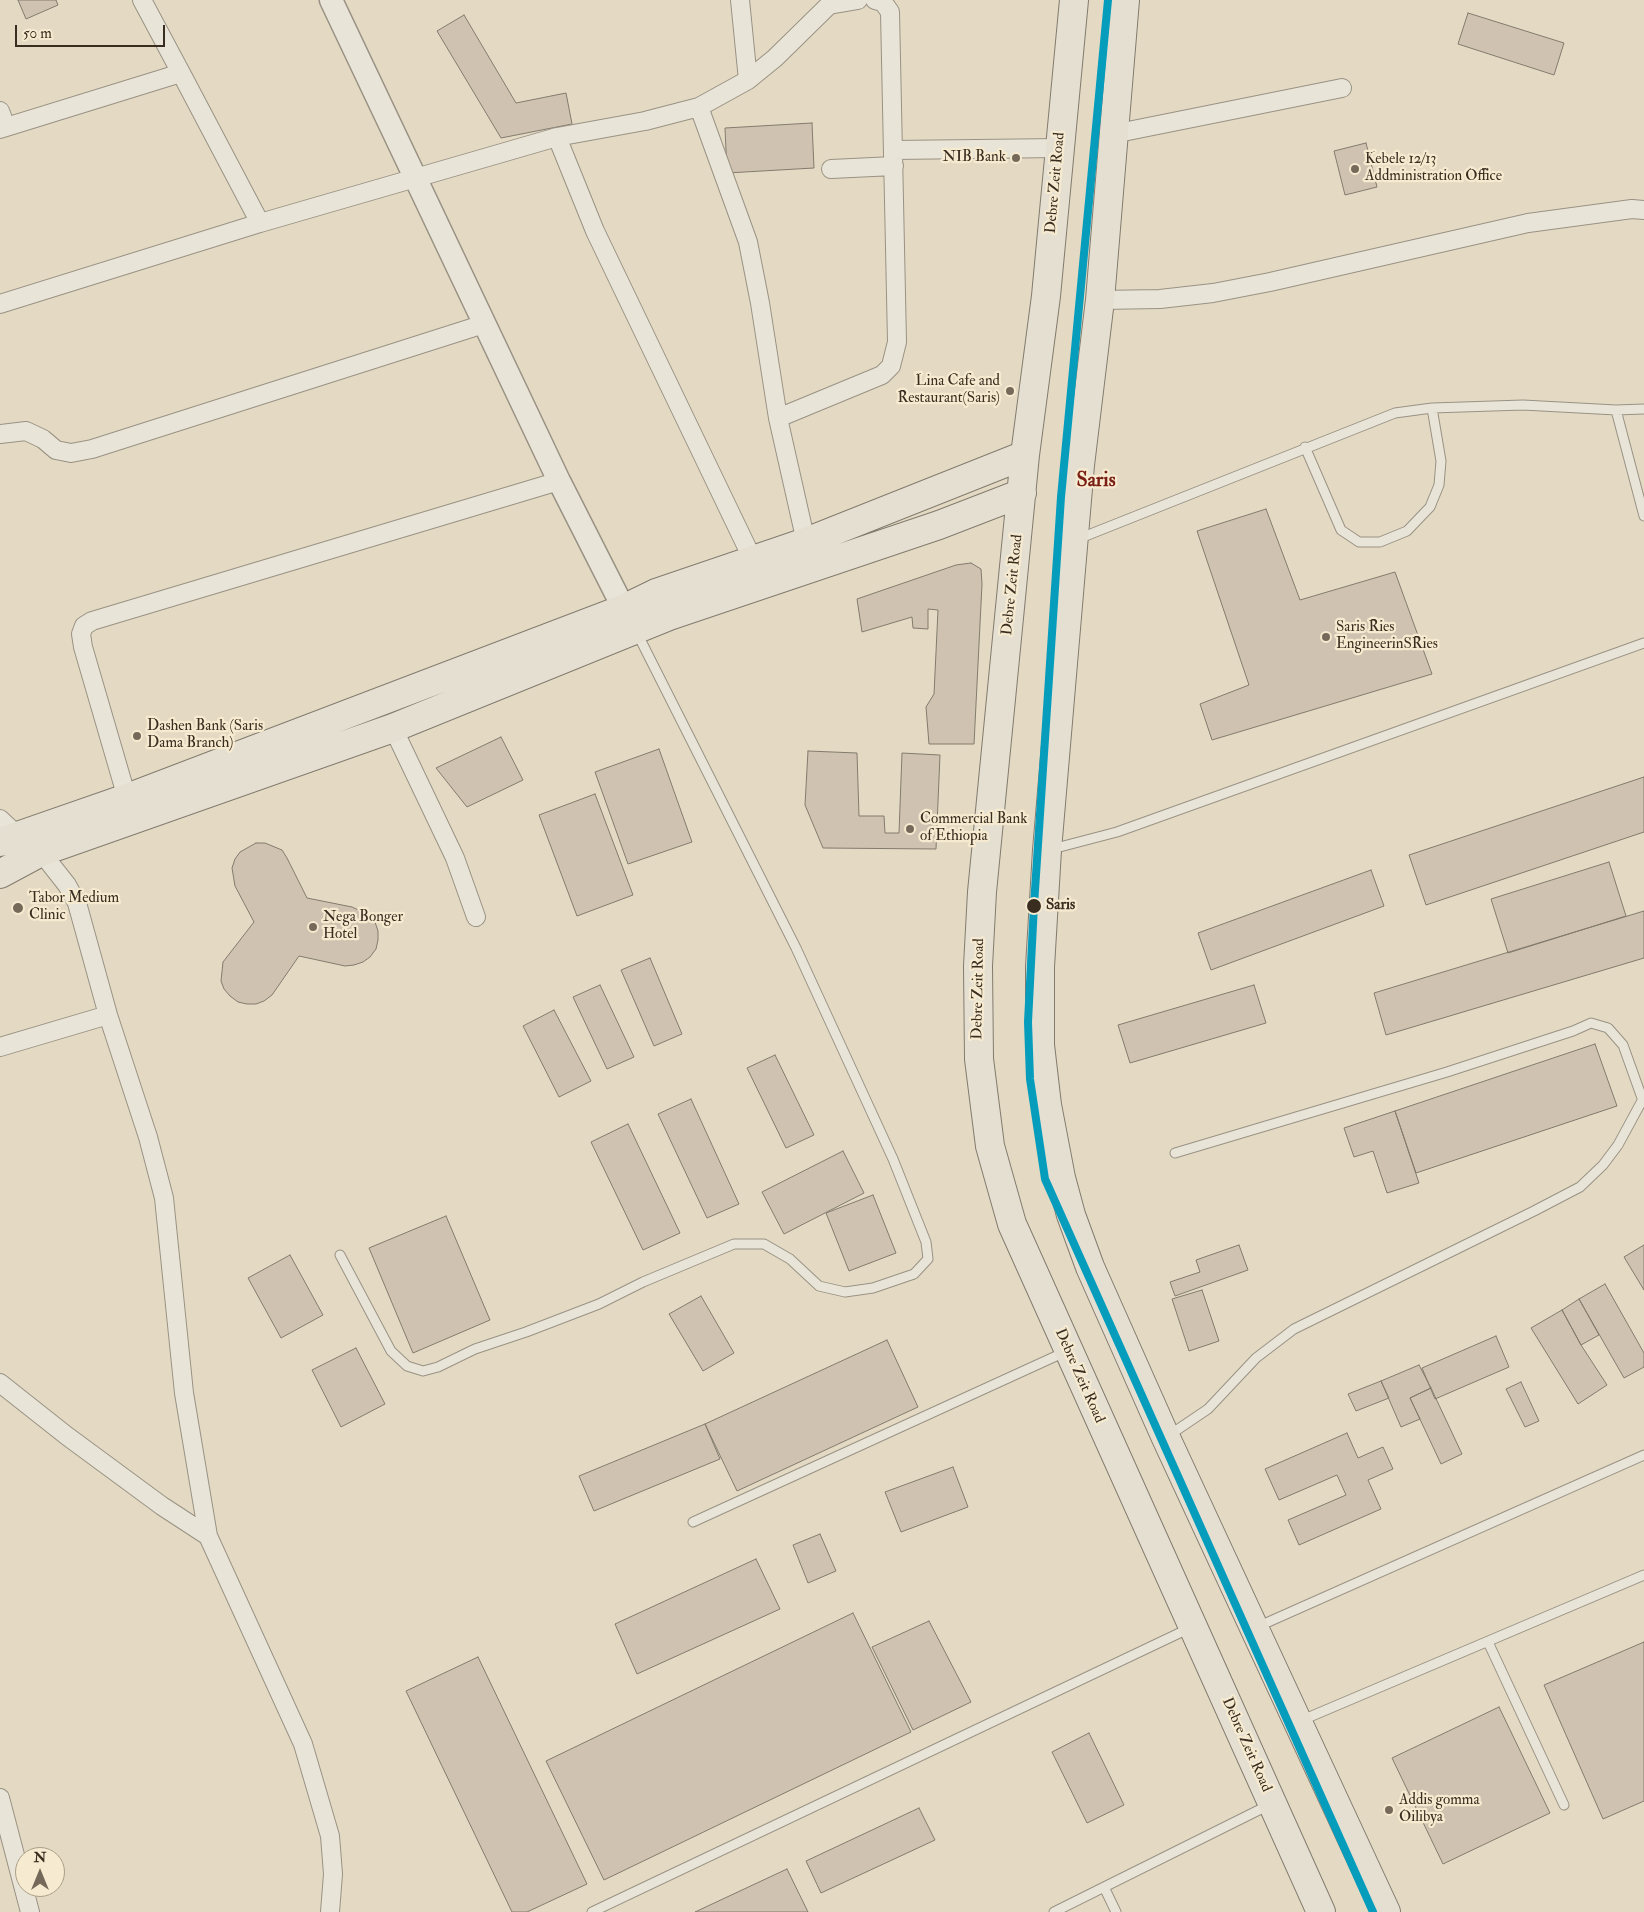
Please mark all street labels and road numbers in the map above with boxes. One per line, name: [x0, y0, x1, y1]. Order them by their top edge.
street label: Debre Zeit Road: [1043, 132, 1069, 234]
street label: Debre Zeit Road: [999, 534, 1027, 636]
street label: Debre Zeit Road: [969, 938, 989, 1040]
street label: Debre Zeit Road: [1050, 1326, 1108, 1426]
street label: Debre Zeit Road: [1217, 1695, 1275, 1795]

